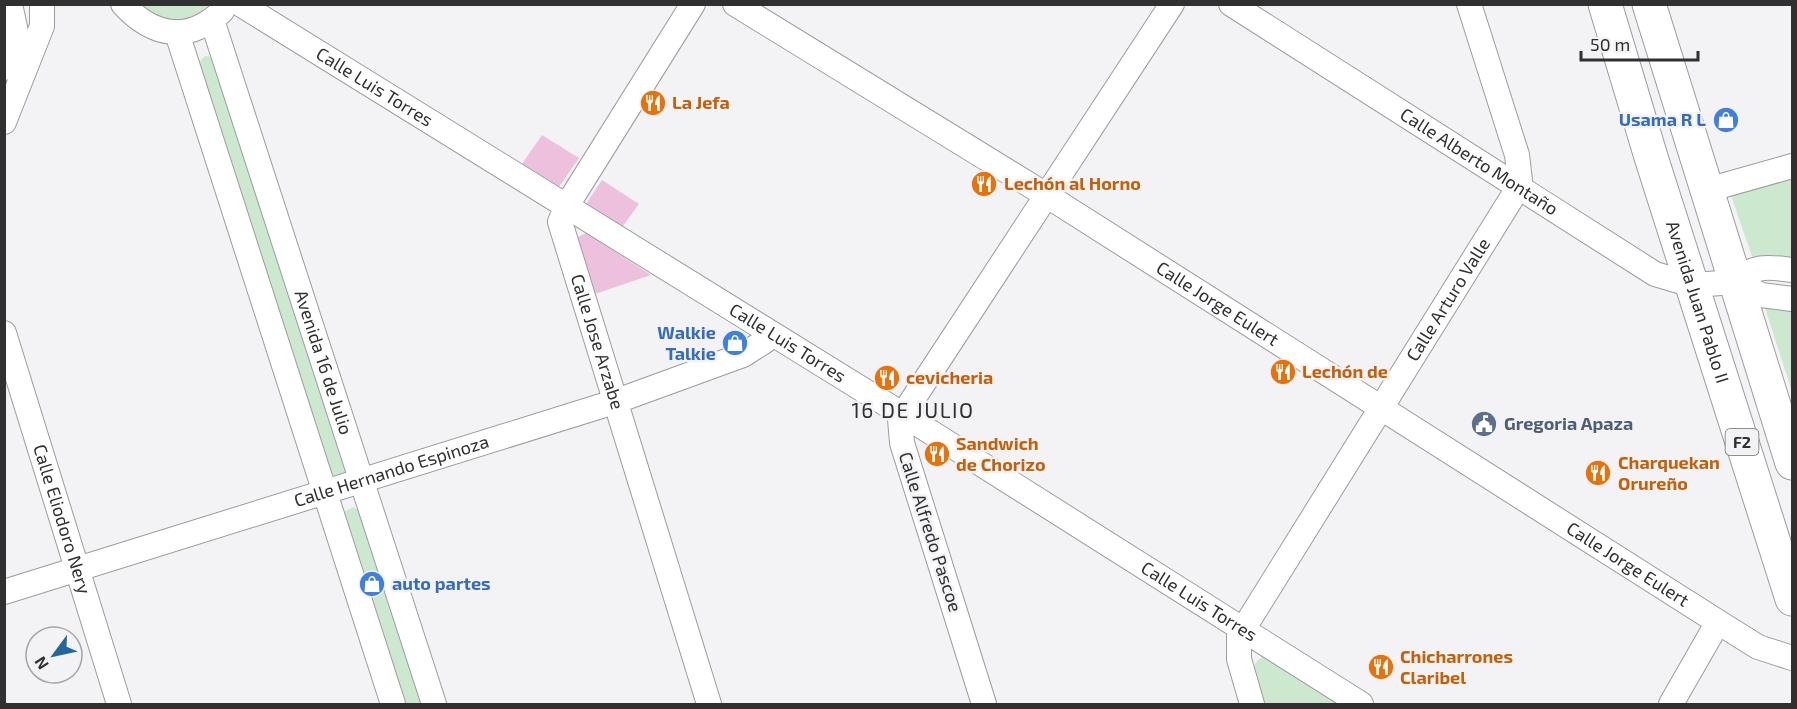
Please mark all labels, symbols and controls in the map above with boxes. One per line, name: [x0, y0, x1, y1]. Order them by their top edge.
scale bar: [1581, 24, 1698, 62]
text: 50 m: [1590, 33, 1630, 55]
street label: Calle Luis Torres: [313, 42, 437, 131]
restaurant icon: La Jefa: [638, 88, 668, 118]
place label: La Jefa: [672, 91, 730, 113]
street label: Calle Alberto Montaño: [1396, 103, 1563, 219]
shop icon: Usama R L: [1711, 105, 1741, 135]
place label: Usama R L: [1619, 108, 1706, 130]
restaurant icon: Lechón al Horno: [969, 169, 999, 199]
place label: Lechón al Horno: [1004, 172, 1141, 194]
street label: Avenida Juan Pablo II: [1662, 218, 1734, 386]
street label: Calle Arturo Valle: [1401, 233, 1494, 365]
street label: Calle Jorge Eulert: [1153, 256, 1283, 350]
street label: Calle Jose Arzabe: [567, 271, 629, 412]
street label: Avenida 16 de Julio: [290, 287, 358, 437]
street label: Calle Luis Torres: [726, 298, 850, 387]
place label: Walkie Talkie: [657, 321, 716, 364]
shop icon: Walkie Talkie: [720, 328, 750, 358]
restaurant icon: Lechón de: [1268, 357, 1298, 387]
place label: Lechón de: [1302, 360, 1388, 382]
restaurant icon: cevicheria: [872, 363, 902, 393]
place label: cevicheria: [906, 366, 993, 388]
district label: 16 DE JULIO: [852, 397, 974, 422]
public building icon: Gregoria Apaza: [1469, 409, 1499, 439]
place label: Gregoria Apaza: [1504, 412, 1633, 434]
road number: F2: [1726, 429, 1758, 455]
street label: Calle Hernando Espinoza: [291, 430, 491, 511]
place label: Sandwich de Chorizo: [956, 432, 1046, 475]
restaurant icon: Sandwich de Chorizo: [922, 439, 952, 469]
street label: Calle Eliodoro Nery: [29, 441, 96, 597]
street label: Calle Alfredo Pascoe: [895, 449, 967, 614]
place label: Charquekan Orureño: [1618, 451, 1720, 494]
restaurant icon: Charquekan Orureño: [1583, 458, 1613, 488]
street label: Calle Jorge Eulert: [1563, 517, 1694, 611]
street label: Calle Luis Torres: [1137, 556, 1262, 646]
shop icon: auto partes: [357, 569, 387, 599]
place label: auto partes: [392, 572, 491, 594]
north arrow: [24, 625, 84, 685]
place label: Chicharrones Claribel: [1400, 645, 1513, 688]
restaurant icon: Chicharrones Claribel: [1366, 652, 1396, 682]
text: N: [30, 653, 52, 673]

